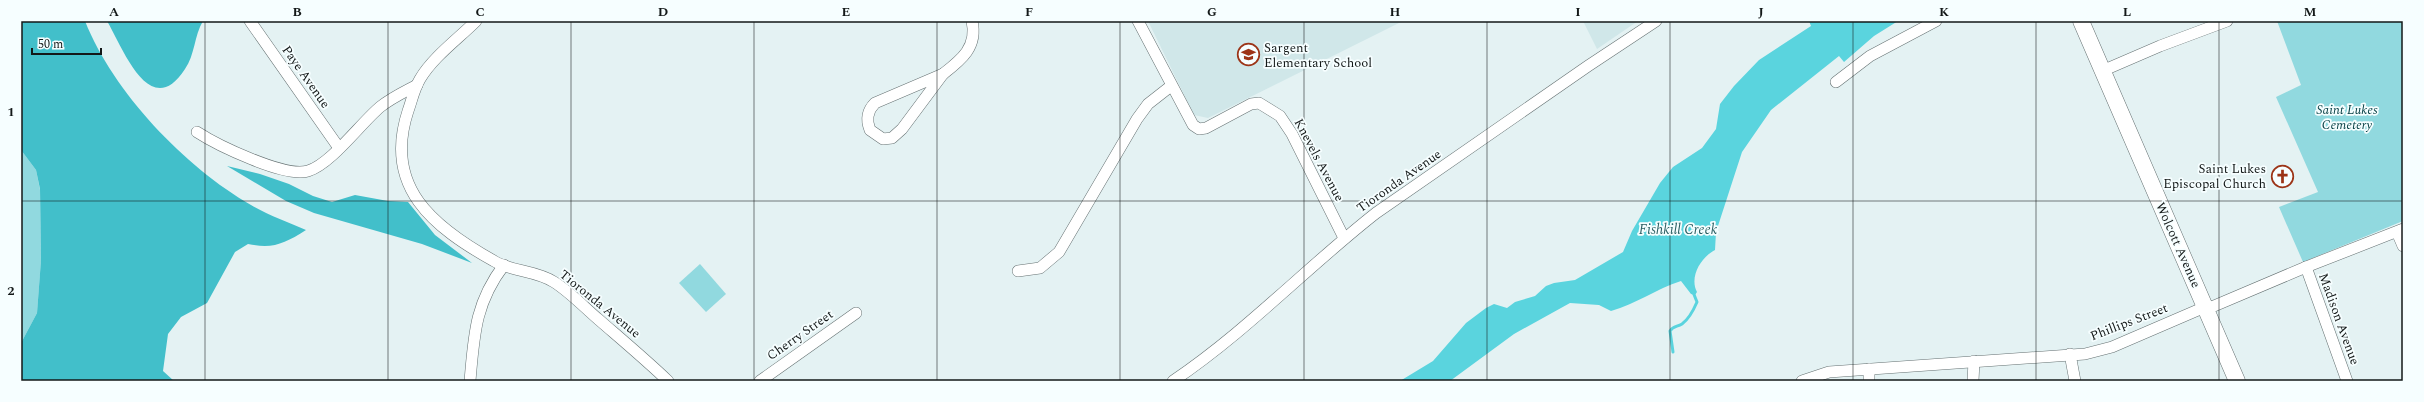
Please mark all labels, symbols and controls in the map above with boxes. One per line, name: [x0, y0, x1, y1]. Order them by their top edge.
text: A: [109, 2, 119, 22]
text: B: [292, 2, 302, 22]
text: C: [475, 2, 485, 22]
text: D: [658, 2, 668, 22]
text: E: [842, 2, 851, 22]
text: F: [1025, 2, 1033, 22]
text: G: [1207, 2, 1217, 22]
text: H: [1390, 2, 1401, 22]
text: I: [1575, 2, 1581, 22]
text: J: [1758, 2, 1764, 22]
text: K: [1939, 2, 1949, 22]
text: L: [2123, 2, 2131, 22]
text: M: [2304, 2, 2317, 22]
scale bar: [32, 30, 101, 56]
text: 50 m: [38, 35, 63, 54]
place label: Sargent Elementary School: [1264, 38, 1372, 73]
street label: Paye Avenue: [277, 41, 335, 113]
school or university icon: Sargent Elementary School: [1236, 42, 1262, 68]
park label: Saint Lukes Cemetery: [2316, 100, 2378, 135]
text: 1: [7, 102, 15, 122]
street label: Knevels Avenue: [1289, 115, 1349, 205]
street label: Tioronda Avenue: [1353, 144, 1445, 218]
place label: Saint Lukes Episcopal Church: [2163, 159, 2266, 194]
church icon: Saint Lukes Episcopal Church: [2269, 163, 2295, 189]
street label: Wolcott Avenue: [2150, 199, 2206, 291]
water label: Fishkill Creek: [1639, 219, 1718, 240]
street label: Tioronda Avenue: [555, 265, 645, 343]
street label: Madison Avenue: [2313, 270, 2365, 368]
text: 2: [7, 281, 15, 301]
street label: Phillips Street: [2087, 298, 2171, 346]
street label: Cherry Street: [763, 304, 838, 365]

